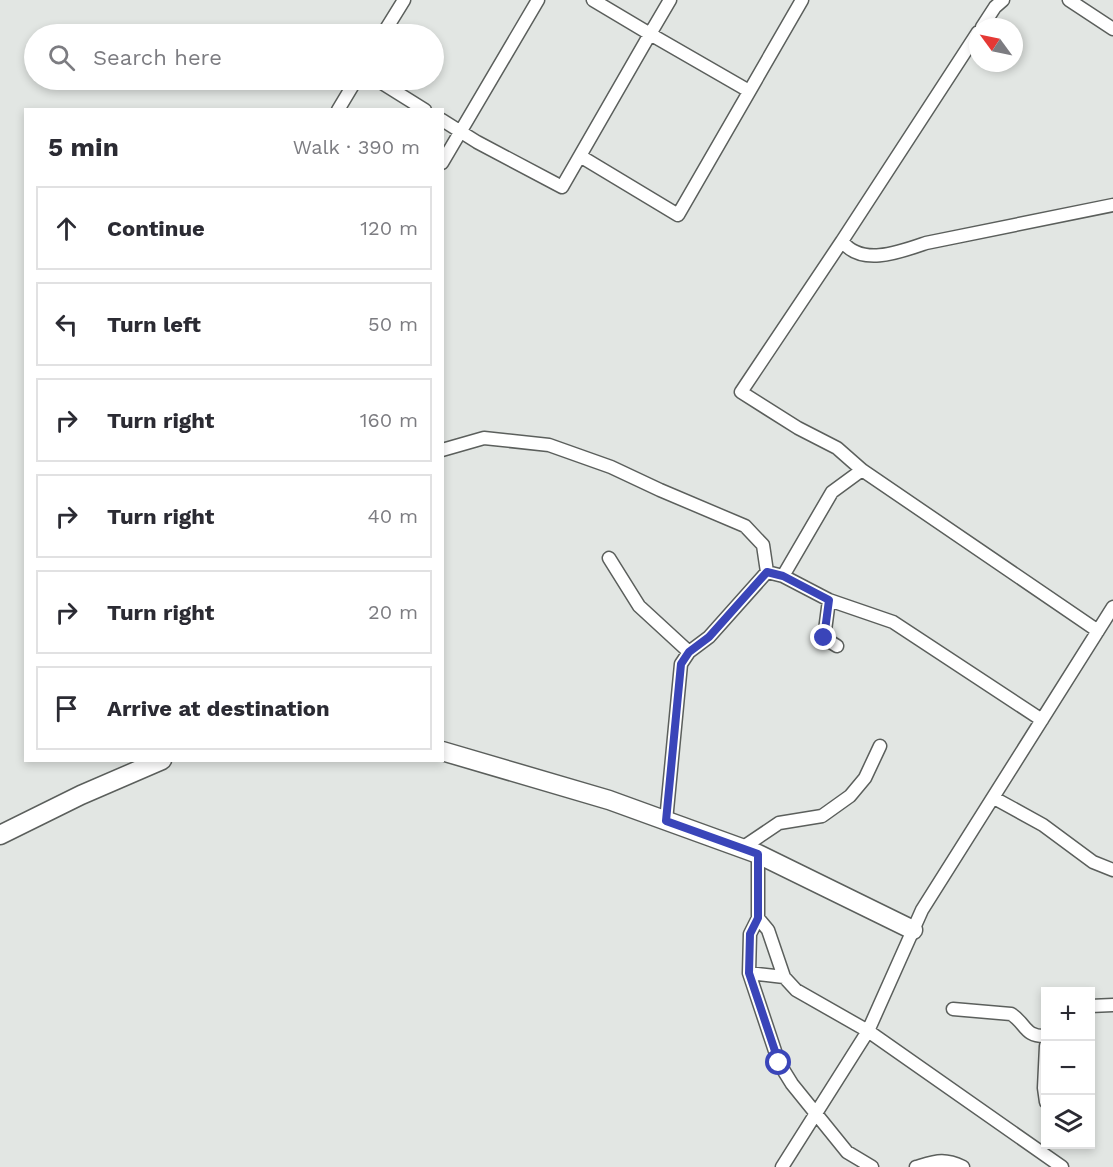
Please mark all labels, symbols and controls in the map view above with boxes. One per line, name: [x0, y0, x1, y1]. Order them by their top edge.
north arrow: [969, 18, 1023, 72]
search box: [24, 24, 444, 90]
icon: search: [45, 41, 78, 74]
text: Search here: [93, 45, 222, 70]
text: 5 min: [48, 132, 119, 162]
text: Walk · 390 m: [293, 135, 420, 159]
icon: ahead: [50, 212, 83, 245]
text: Continue: [107, 216, 205, 241]
text: 120 m: [360, 216, 418, 240]
icon: left: [50, 308, 83, 341]
text: Turn left: [107, 312, 201, 337]
text: 50 m: [368, 312, 418, 336]
icon: right: [50, 404, 83, 437]
text: Turn right: [107, 408, 214, 433]
text: 160 m: [360, 408, 418, 432]
icon: right: [50, 500, 83, 533]
text: Turn right: [107, 504, 214, 529]
text: 40 m: [367, 504, 418, 528]
icon: right: [50, 596, 83, 629]
text: Turn right: [107, 600, 214, 625]
text: 20 m: [368, 600, 418, 624]
route end: [810, 624, 836, 650]
icon: arrive: [50, 692, 83, 725]
text: Arrive at destination: [107, 696, 330, 721]
map controls: [1041, 987, 1095, 1149]
button: +: [1041, 987, 1095, 1041]
button: −: [1041, 1041, 1095, 1095]
route start: [765, 1049, 791, 1075]
button: layers: [1041, 1095, 1095, 1149]

